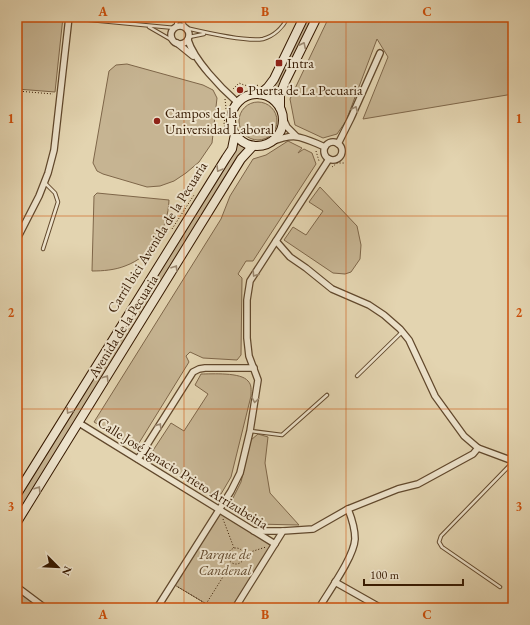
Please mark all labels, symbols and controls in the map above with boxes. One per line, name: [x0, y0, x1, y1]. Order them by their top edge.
text: A: [97, 3, 108, 20]
text: B: [261, 3, 269, 20]
text: C: [422, 3, 432, 20]
one-way arrow: [298, 42, 306, 49]
place label: Intra: [287, 54, 314, 72]
marker: Intra: [274, 58, 284, 68]
place label: Puerta de La Pecuaria: [248, 81, 363, 99]
marker: Puerta de La Pecuaria: [235, 85, 245, 95]
place label: Campos de la Universidad Laboral: [165, 104, 275, 138]
one-way arrow: [350, 105, 358, 113]
text: 1: [8, 110, 15, 127]
text: 1: [516, 110, 523, 127]
marker: Campos de la Universidad Laboral: [152, 116, 162, 126]
street label: Carril bici Avenida de la Pecuaria: [103, 158, 211, 316]
one-way arrow: [217, 165, 224, 172]
one-way arrow: [170, 265, 177, 272]
one-way arrow: [252, 270, 260, 277]
street label: Avenida de la Pecuaria: [84, 271, 162, 382]
text: 2: [8, 304, 15, 321]
text: 2: [516, 304, 523, 321]
one-way arrow: [101, 375, 109, 382]
one-way arrow: [251, 397, 260, 403]
one-way arrow: [66, 407, 74, 414]
street label: Calle José Ignacio Prieto Arrizubeitia: [94, 413, 272, 533]
one-way arrow: [154, 423, 162, 430]
one-way arrow: [33, 486, 40, 493]
text: 3: [8, 498, 15, 515]
text: 3: [516, 498, 523, 515]
park label: Parque de Candenal: [199, 545, 252, 579]
north arrow: [38, 547, 78, 587]
scale bar: [364, 561, 463, 587]
text: N: [59, 564, 75, 578]
text: 100 m: [370, 567, 400, 583]
text: A: [97, 606, 108, 623]
text: B: [261, 606, 269, 623]
text: C: [422, 606, 432, 623]

